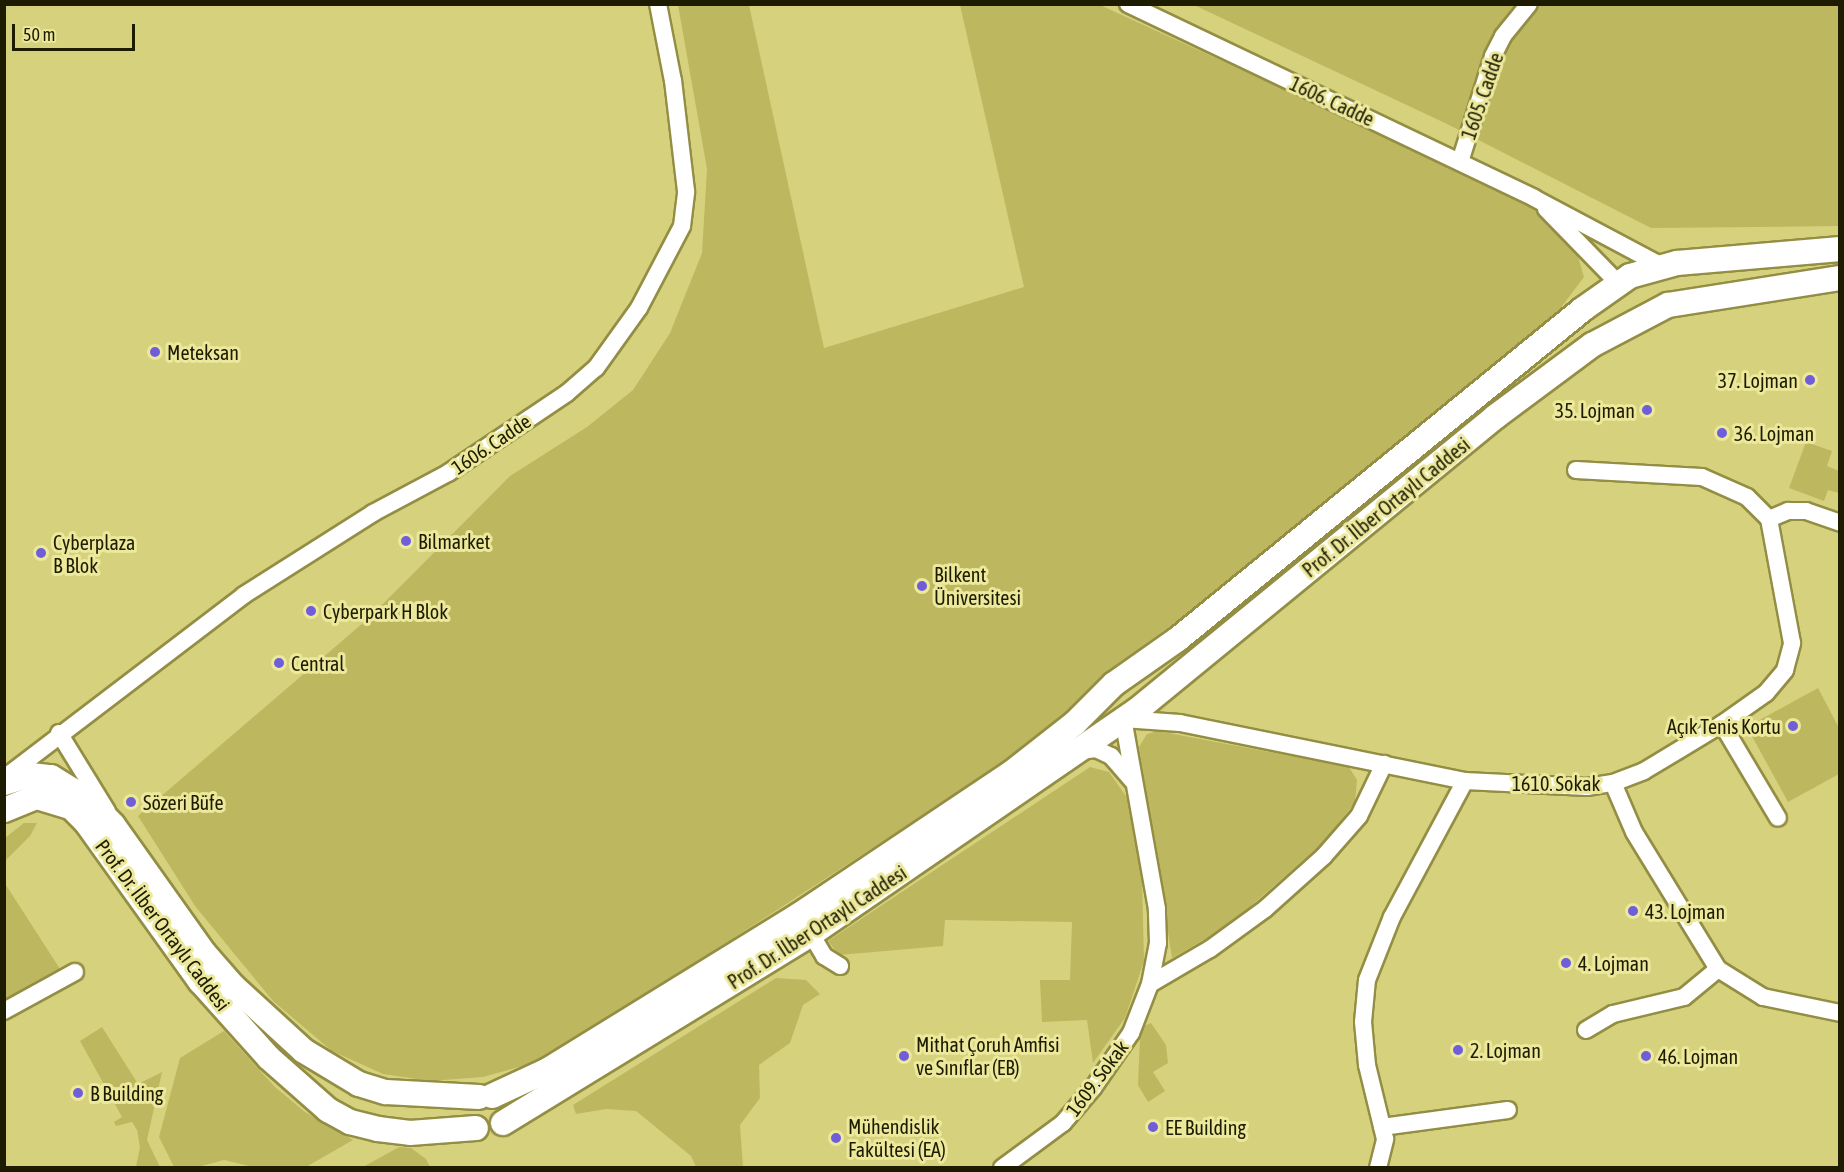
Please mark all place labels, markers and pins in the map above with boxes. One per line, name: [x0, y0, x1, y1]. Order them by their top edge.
place label: Meteksan: [167, 340, 239, 364]
marker: Meteksan: [148, 345, 162, 359]
place label: 37. Lojman: [1718, 368, 1798, 392]
marker: 37. Lojman: [1803, 373, 1817, 387]
place label: 35. Lojman: [1555, 398, 1635, 422]
marker: 35. Lojman: [1640, 403, 1654, 417]
place label: 36. Lojman: [1734, 421, 1814, 445]
marker: 36. Lojman: [1715, 426, 1729, 440]
place label: Bilmarket: [418, 529, 490, 553]
place label: Cyberplaza B Blok: [53, 530, 135, 577]
marker: Bilmarket: [399, 534, 413, 548]
marker: Cyberplaza B Blok: [34, 546, 48, 560]
place label: Bilkent Üniversitesi: [934, 562, 1021, 609]
marker: Bilkent Üniversitesi: [915, 579, 929, 593]
place label: Cyberpark H Blok: [323, 599, 448, 623]
marker: Cyberpark H Blok: [304, 604, 318, 618]
place label: Central: [291, 651, 345, 675]
marker: Central: [272, 656, 286, 670]
place label: Açık Tenis Kortu: [1667, 714, 1781, 738]
marker: Açık Tenis Kortu: [1786, 719, 1800, 733]
place label: Sözeri Büfe: [143, 790, 224, 814]
marker: Sözeri Büfe: [124, 795, 138, 809]
place label: 43. Lojman: [1645, 899, 1725, 923]
marker: 43. Lojman: [1626, 904, 1640, 918]
place label: 4. Lojman: [1578, 951, 1649, 975]
marker: 4. Lojman: [1559, 956, 1573, 970]
place label: Mithat Çoruh Amfisi ve Sınıflar (EB): [916, 1032, 1060, 1079]
place label: 2. Lojman: [1470, 1038, 1541, 1062]
marker: 2. Lojman: [1451, 1043, 1465, 1057]
place label: 46. Lojman: [1658, 1044, 1738, 1068]
marker: Mithat Çoruh Amfisi ve Sınıflar (EB): [897, 1049, 911, 1063]
marker: 46. Lojman: [1639, 1049, 1653, 1063]
place label: B Building: [90, 1081, 163, 1105]
marker: B Building: [71, 1086, 85, 1100]
place label: Mühendislik Fakültesi (EA): [848, 1114, 946, 1161]
place label: EE Building: [1165, 1115, 1246, 1139]
marker: EE Building: [1146, 1120, 1160, 1134]
marker: Mühendislik Fakültesi (EA): [829, 1131, 843, 1145]

